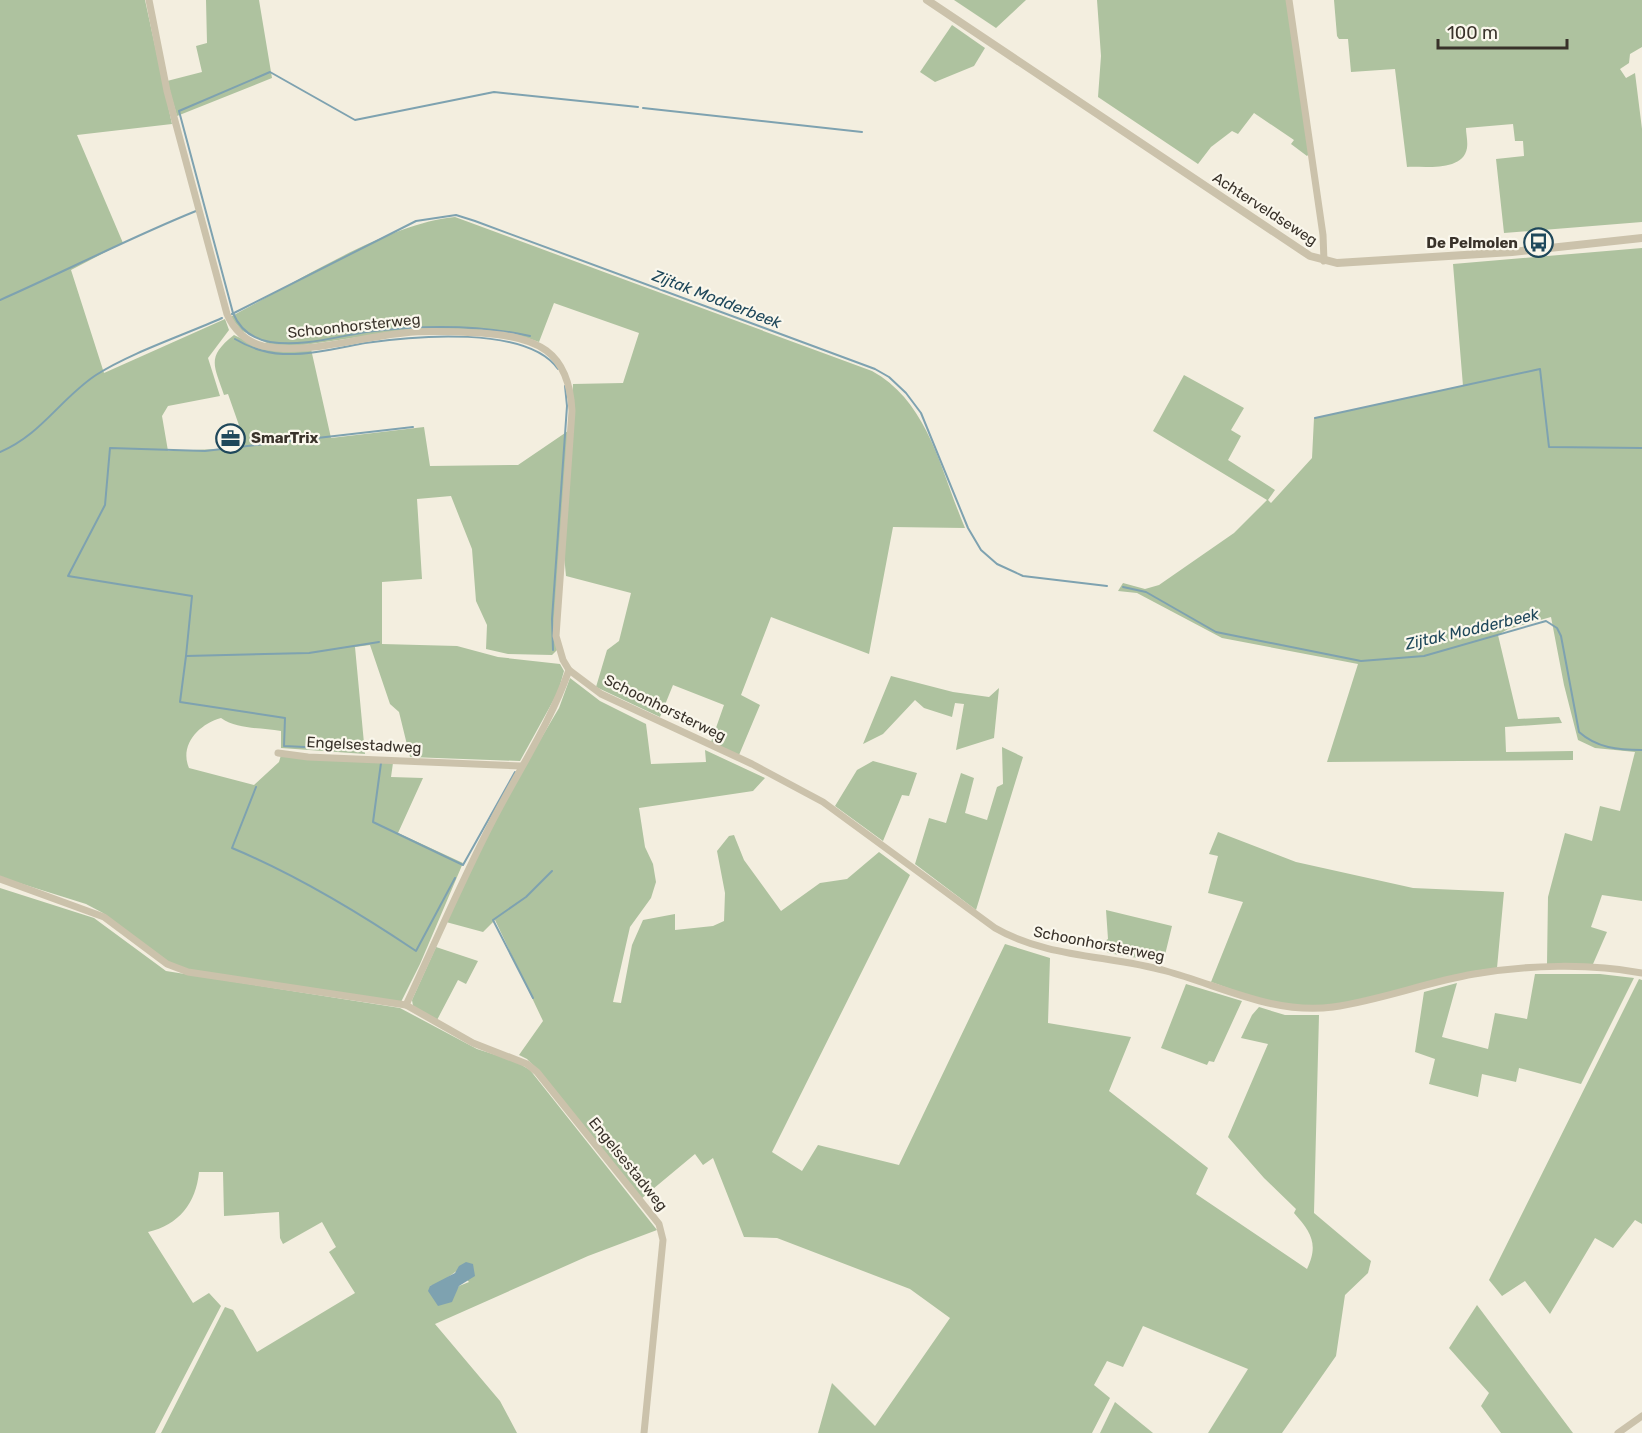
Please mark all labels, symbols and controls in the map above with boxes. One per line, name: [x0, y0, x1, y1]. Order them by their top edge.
scale bar: [1438, 12, 1567, 50]
text: 100 m: [1447, 22, 1498, 44]
street label: Achterveldseweg: [1209, 168, 1321, 250]
bus stop icon: De Pelmolen: [1523, 227, 1555, 259]
place label: De Pelmolen: [1426, 234, 1518, 252]
water label: Zijtak Modderbeek: [649, 265, 785, 333]
street label: Schoonhorsterweg: [287, 310, 421, 342]
office icon: SmarTrix: [214, 422, 246, 454]
place label: SmarTrix: [251, 429, 319, 447]
water label: Zijtak Modderbeek: [1402, 604, 1541, 654]
street label: Schoonhorsterweg: [601, 671, 729, 745]
street label: Engelsestadweg: [306, 733, 422, 757]
street label: Schoonhorsterweg: [1032, 922, 1166, 966]
street label: Engelsestadweg: [585, 1114, 671, 1214]

